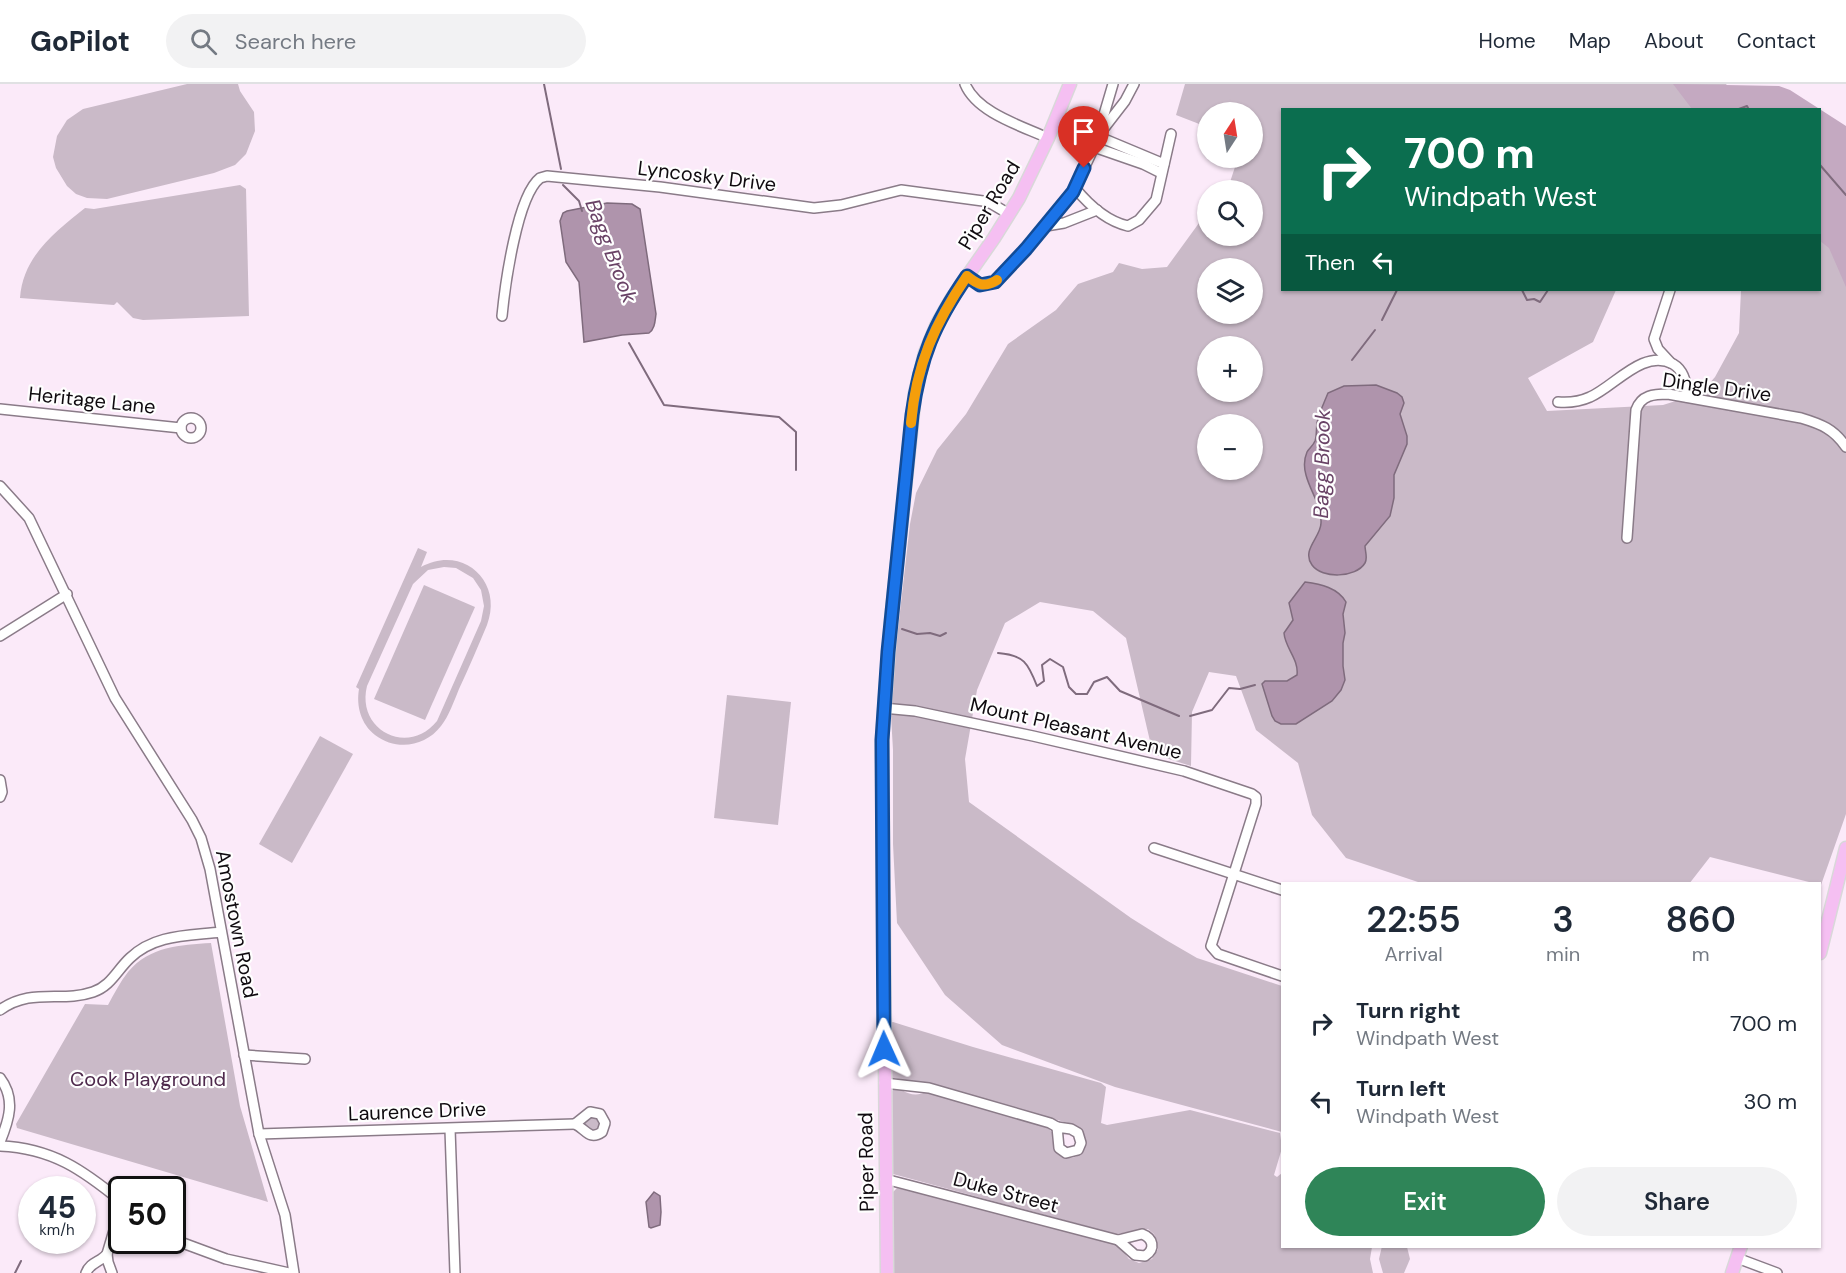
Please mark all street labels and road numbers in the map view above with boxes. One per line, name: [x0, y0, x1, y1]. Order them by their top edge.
street label: Lyncosky Drive: [636, 155, 778, 197]
street label: Piper Road: [952, 156, 1026, 254]
street label: Dingle Drive: [1661, 366, 1773, 408]
street label: Heritage Lane: [27, 380, 157, 420]
street label: Mount Pleasant Avenue: [968, 691, 1184, 765]
street label: Amostown Road: [210, 848, 264, 1000]
street label: Laurence Drive: [347, 1096, 487, 1126]
street label: Piper Road: [852, 1112, 880, 1212]
street label: Duke Street: [950, 1165, 1062, 1219]

